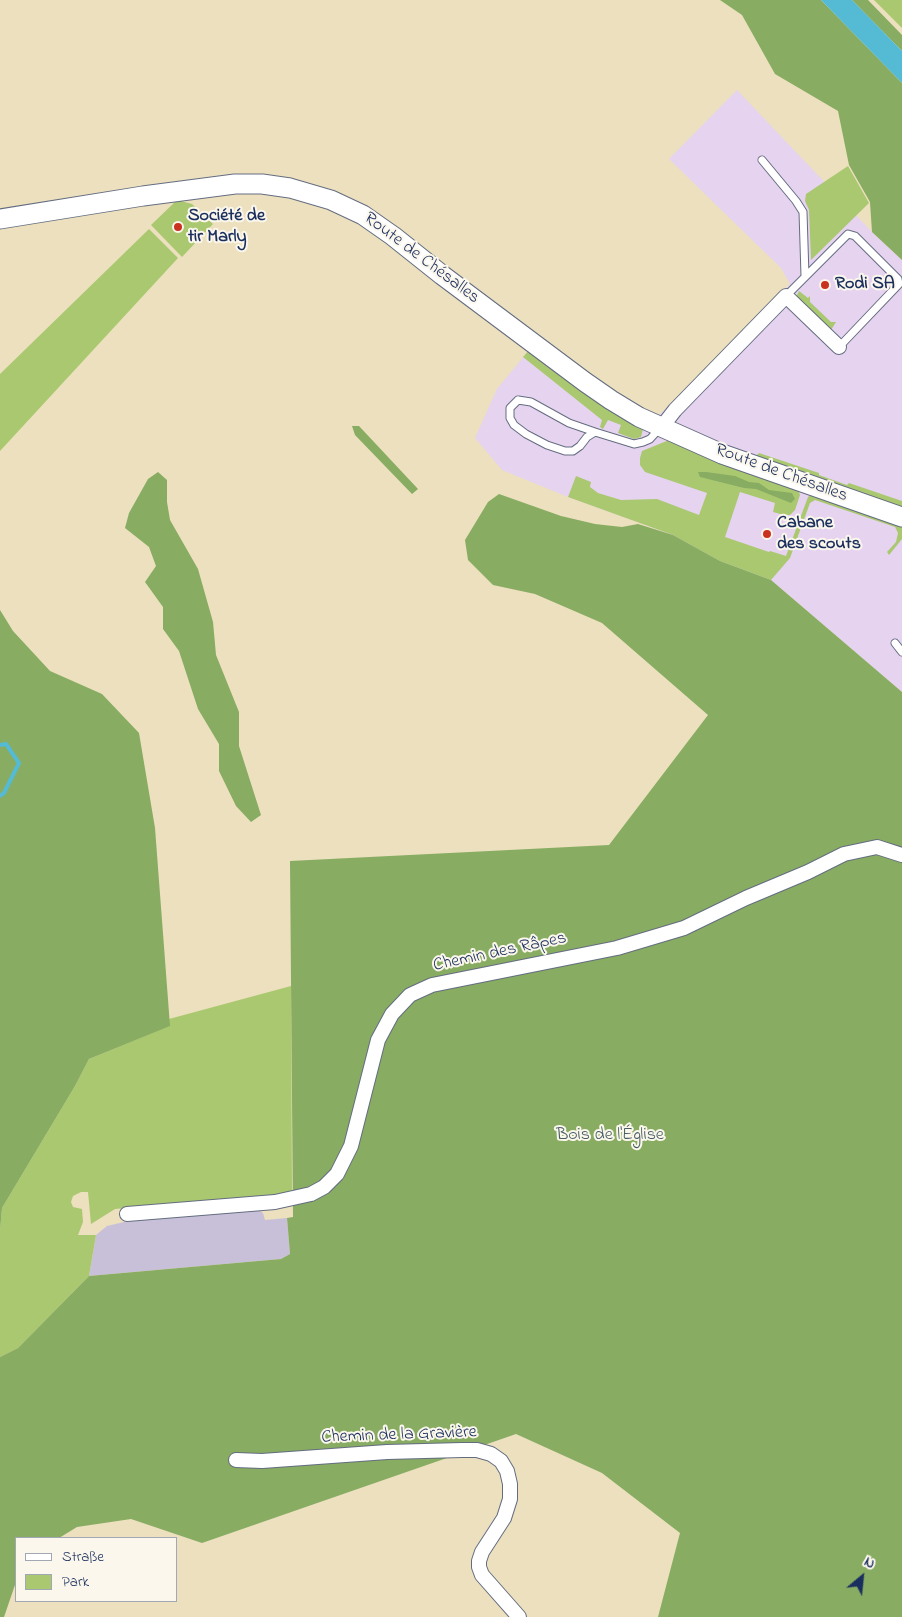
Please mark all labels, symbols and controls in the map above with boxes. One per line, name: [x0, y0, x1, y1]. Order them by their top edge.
place label: Société de tir Marly: [188, 206, 265, 248]
street label: Route de Chésalles: [359, 208, 483, 310]
marker: Société de tir Marly: [172, 221, 184, 233]
place label: Rodi SA: [835, 274, 895, 296]
marker: Rodi SA: [819, 279, 831, 291]
street label: Route de Chésalles: [712, 440, 850, 508]
place label: Cabane des scouts: [777, 513, 861, 556]
marker: Cabane des scouts: [761, 528, 773, 540]
street label: Chemin des Râpes: [431, 928, 569, 978]
park label: Bois de l'Église: [556, 1125, 664, 1147]
street label: Chemin de la Gravière: [321, 1422, 477, 1450]
legend: [15, 1537, 178, 1602]
text: Straße: [62, 1546, 104, 1568]
north arrow: [837, 1552, 887, 1602]
text: N: [860, 1552, 878, 1575]
text: Park: [62, 1571, 89, 1593]

